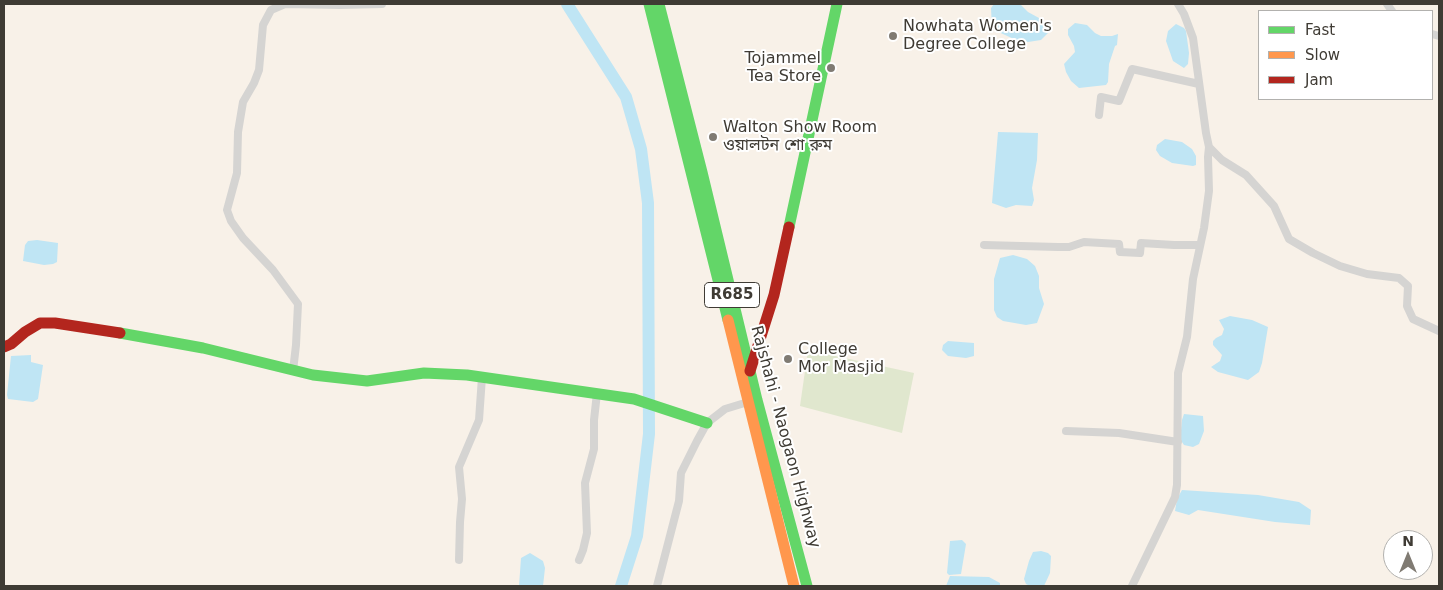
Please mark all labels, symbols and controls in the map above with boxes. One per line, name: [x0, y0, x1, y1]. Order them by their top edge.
legend: [1258, 10, 1433, 100]
place label: Nowhata Women's Degree College: [903, 17, 1052, 55]
text: Fast: [1305, 21, 1335, 39]
marker: Nowhata Women's Degree College: [887, 30, 899, 42]
text: Slow: [1305, 46, 1340, 64]
place label: Tojammel Tea Store: [744, 49, 821, 87]
marker: Tojammel Tea Store: [825, 62, 837, 74]
text: Jam: [1305, 71, 1333, 89]
place label: Walton Show Room ওয়ালটন শো রুম: [723, 118, 877, 156]
marker: Walton Show Room ওয়ালটন শো রুম: [707, 131, 719, 143]
road number: R685: [704, 282, 760, 308]
street label: Rajshahi - Naogaon Highway: [746, 324, 824, 550]
place label: College Mor Masjid: [798, 340, 884, 378]
marker: College Mor Masjid: [782, 353, 794, 365]
north arrow: [1383, 530, 1433, 580]
text: N: [1402, 533, 1414, 549]

